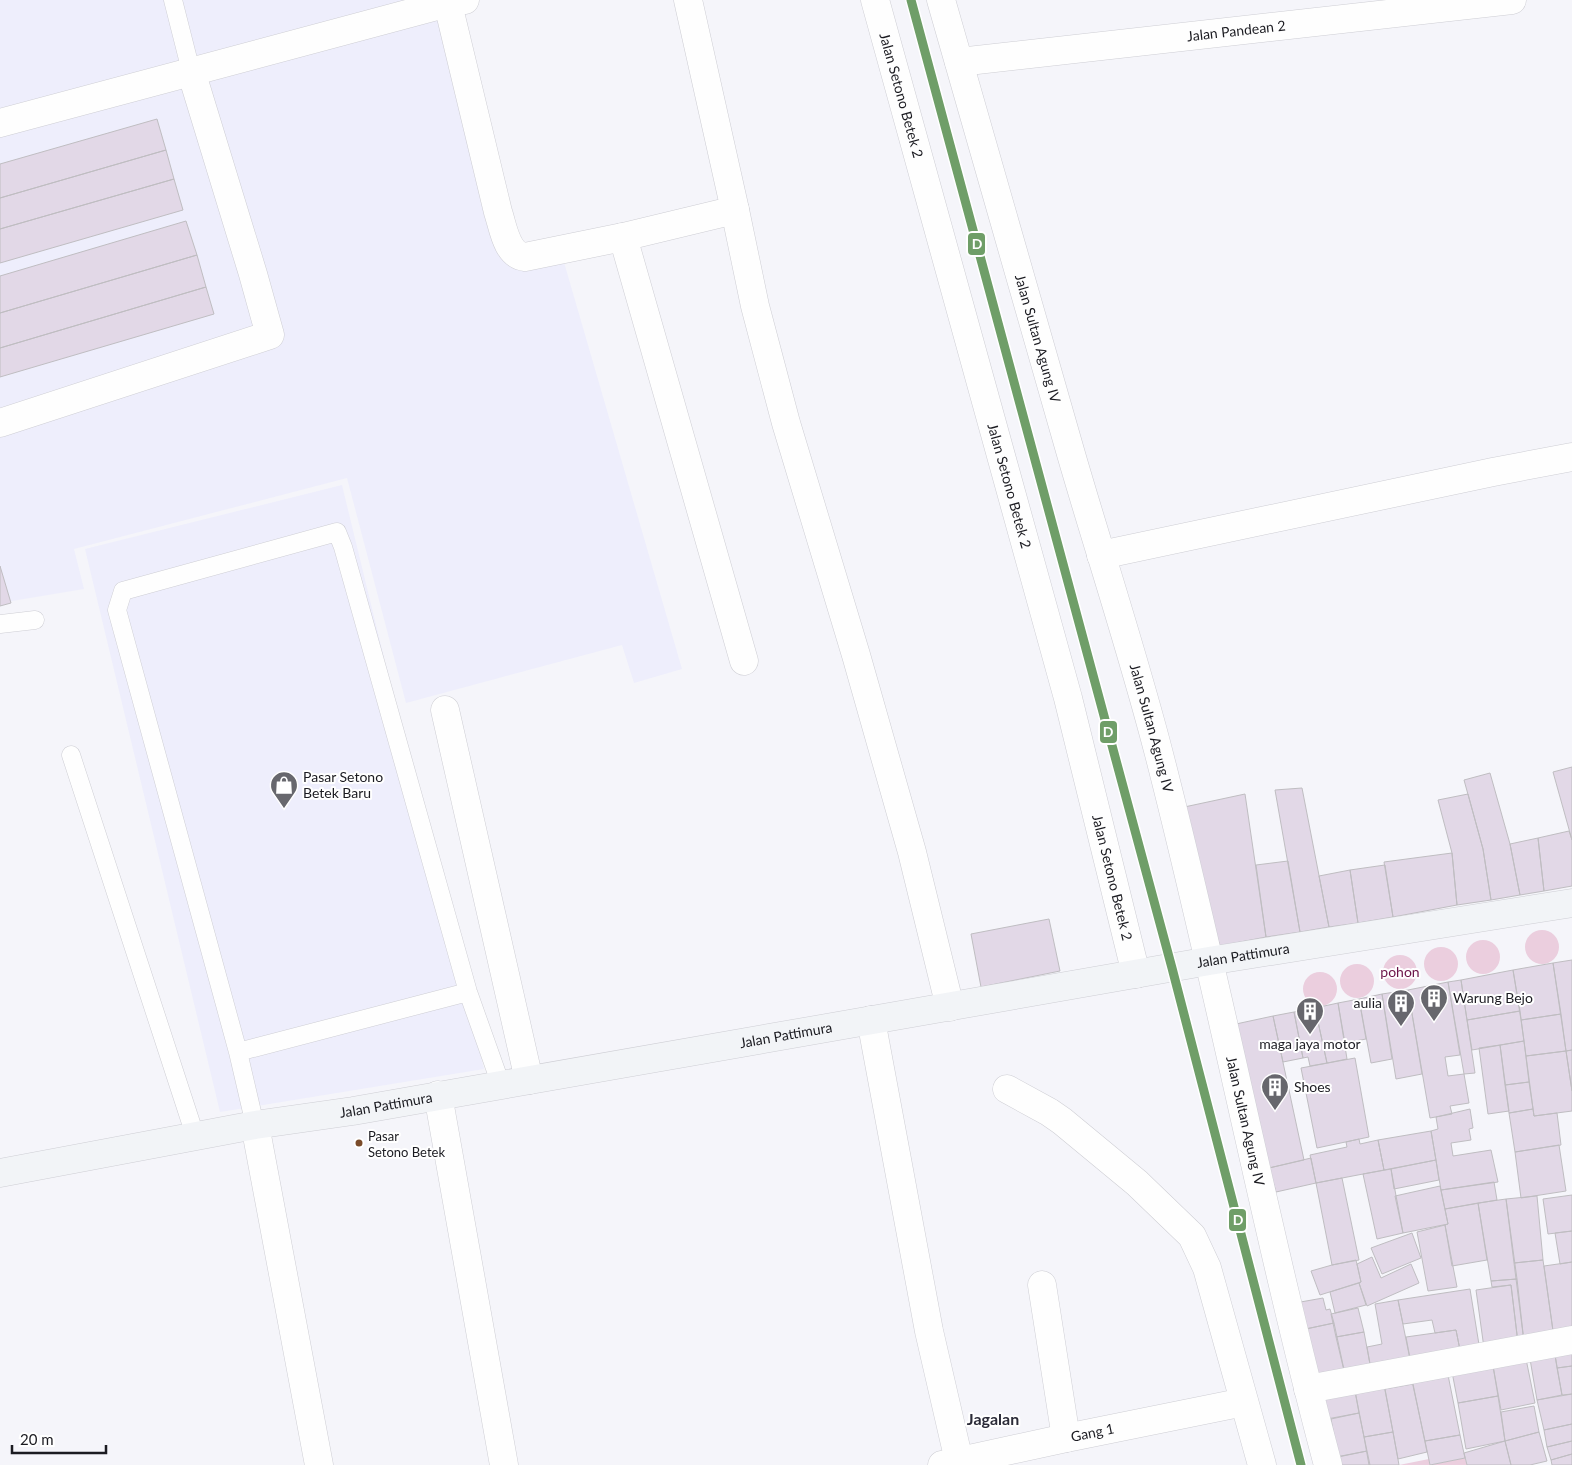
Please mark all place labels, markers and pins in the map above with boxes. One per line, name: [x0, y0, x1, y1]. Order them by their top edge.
place label: Pasar Setono Betek Baru: [303, 768, 383, 801]
shop icon: Pasar Setono Betek Baru: [269, 770, 299, 809]
building icon: Warung Bejo: [1419, 983, 1449, 1022]
building icon: aulia: [1386, 988, 1416, 1027]
place label: Warung Bejo: [1453, 989, 1533, 1006]
place label: aulia: [1354, 994, 1382, 1011]
building icon: maga jaya motor: [1295, 996, 1325, 1035]
place label: maga jaya motor: [1259, 1035, 1361, 1052]
building icon: Shoes: [1260, 1072, 1290, 1111]
place label: Shoes: [1294, 1078, 1331, 1095]
place label: Pasar Setono Betek: [368, 1128, 445, 1160]
marker: Pasar Setono Betek: [354, 1138, 364, 1148]

